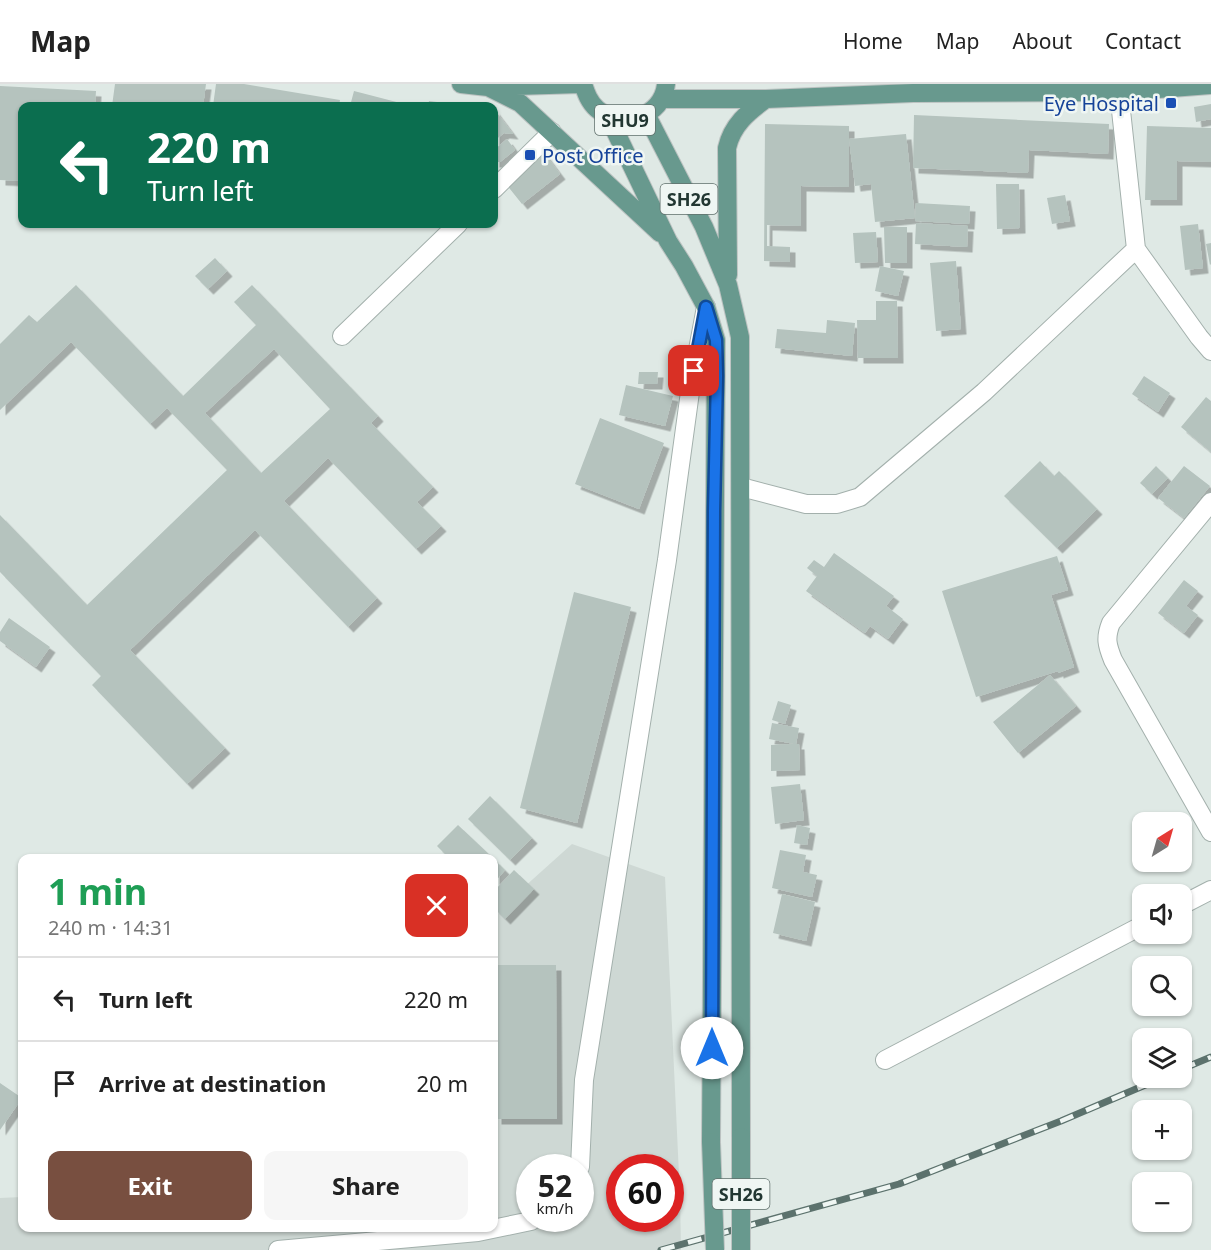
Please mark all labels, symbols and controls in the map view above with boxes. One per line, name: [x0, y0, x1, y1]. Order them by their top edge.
text: Map: [30, 22, 91, 60]
text: Home: [843, 27, 903, 55]
text: Map: [936, 27, 979, 55]
text: About: [1012, 27, 1072, 55]
text: Contact: [1105, 27, 1181, 55]
place label: Eye Hospital: [1044, 90, 1159, 117]
marker: Eye Hospital: [1164, 96, 1178, 110]
road number: SHU9: [595, 105, 655, 135]
text: 220 m: [147, 118, 271, 175]
icon: left: [48, 126, 126, 204]
place label: Post Office: [542, 142, 644, 169]
marker: Post Office: [523, 148, 537, 162]
text: Turn left: [147, 172, 253, 209]
road number: SH26: [660, 184, 718, 214]
pin: [668, 345, 719, 396]
icon: arrive: [677, 354, 710, 387]
north arrow: [1132, 812, 1192, 872]
map controls: [1132, 812, 1192, 1232]
text: 1 min: [48, 867, 147, 916]
button: close: [405, 874, 468, 937]
button: sound: [1132, 884, 1192, 944]
text: 240 m · 14:31: [48, 914, 173, 941]
button: search: [1132, 956, 1192, 1016]
icon: left: [48, 983, 81, 1016]
text: Turn left: [99, 984, 193, 1014]
text: 220 m: [404, 984, 468, 1014]
position arrow: [680, 1016, 744, 1080]
button: layers: [1132, 1028, 1192, 1088]
icon: arrive: [48, 1067, 81, 1100]
text: Arrive at destination: [99, 1068, 326, 1098]
text: 20 m: [417, 1068, 468, 1098]
button: +: [1132, 1100, 1192, 1160]
button: Exit: [48, 1151, 252, 1220]
button: Share: [264, 1151, 468, 1220]
speed limit sign: 60: [606, 1154, 684, 1232]
text: 52: [538, 1165, 572, 1206]
button: −: [1132, 1172, 1192, 1232]
road number: SH26: [712, 1179, 770, 1209]
text: km/h: [537, 1198, 573, 1218]

